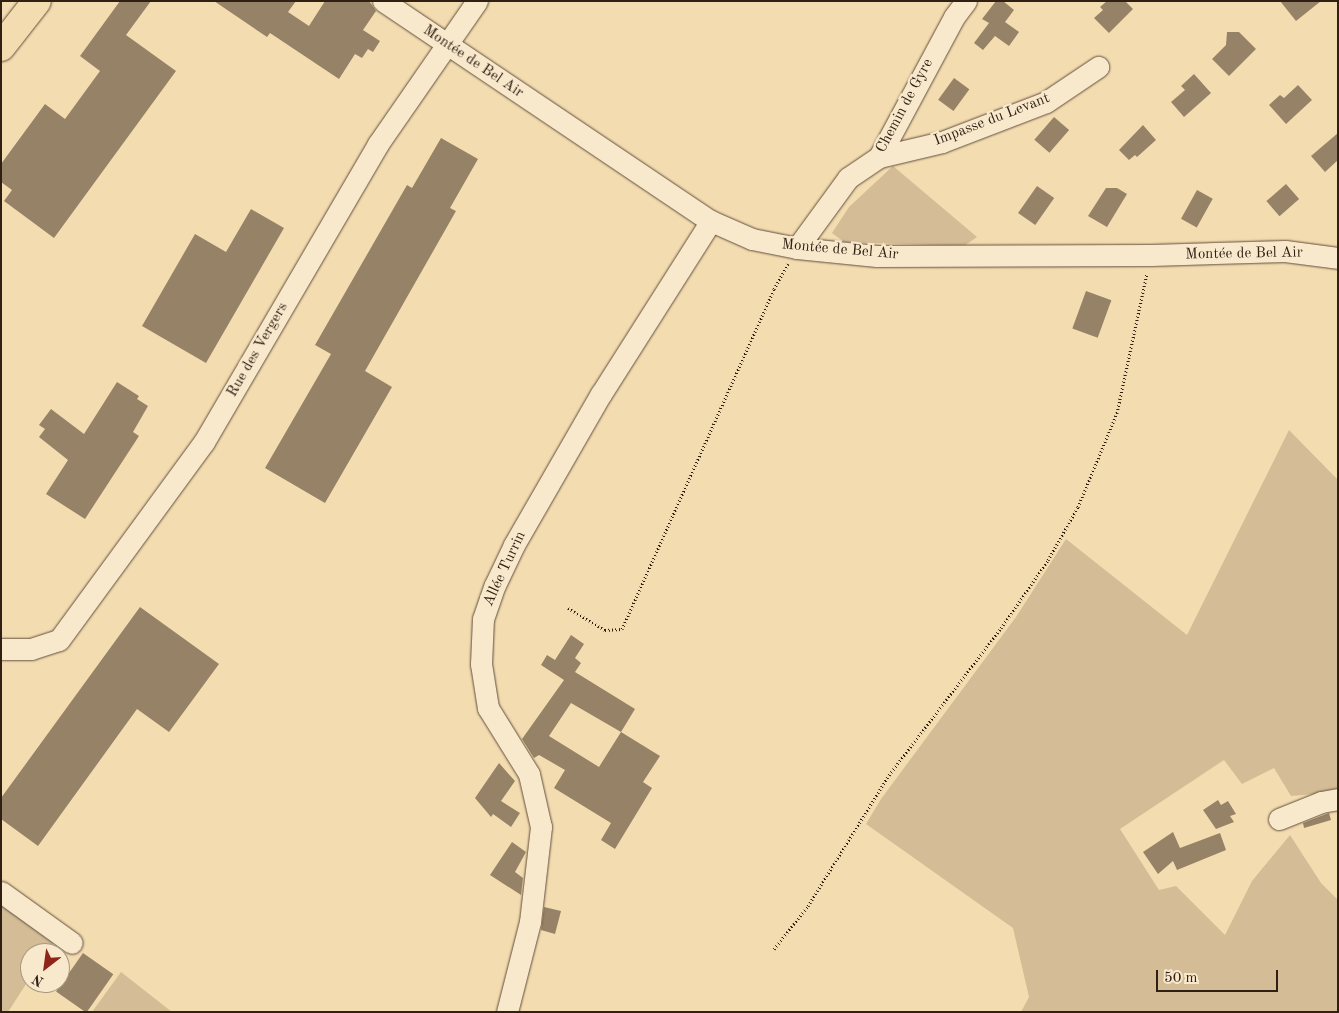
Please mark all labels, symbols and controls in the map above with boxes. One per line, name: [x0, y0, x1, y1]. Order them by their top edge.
street label: Montée de Bel Air: [419, 22, 527, 102]
street label: Chemin de Gyre: [873, 56, 937, 156]
street label: Impasse du Levant: [932, 90, 1052, 150]
street label: Montée de Bel Air: [781, 236, 899, 264]
street label: Montée de Bel Air: [1185, 244, 1303, 264]
street label: Rue des Vergers: [224, 300, 292, 400]
street label: Allée Turrin: [480, 529, 530, 609]
north arrow: [20, 943, 70, 993]
scale bar: [1159, 960, 1282, 992]
text: N: [30, 971, 46, 989]
text: 50 m: [1164, 971, 1198, 986]

